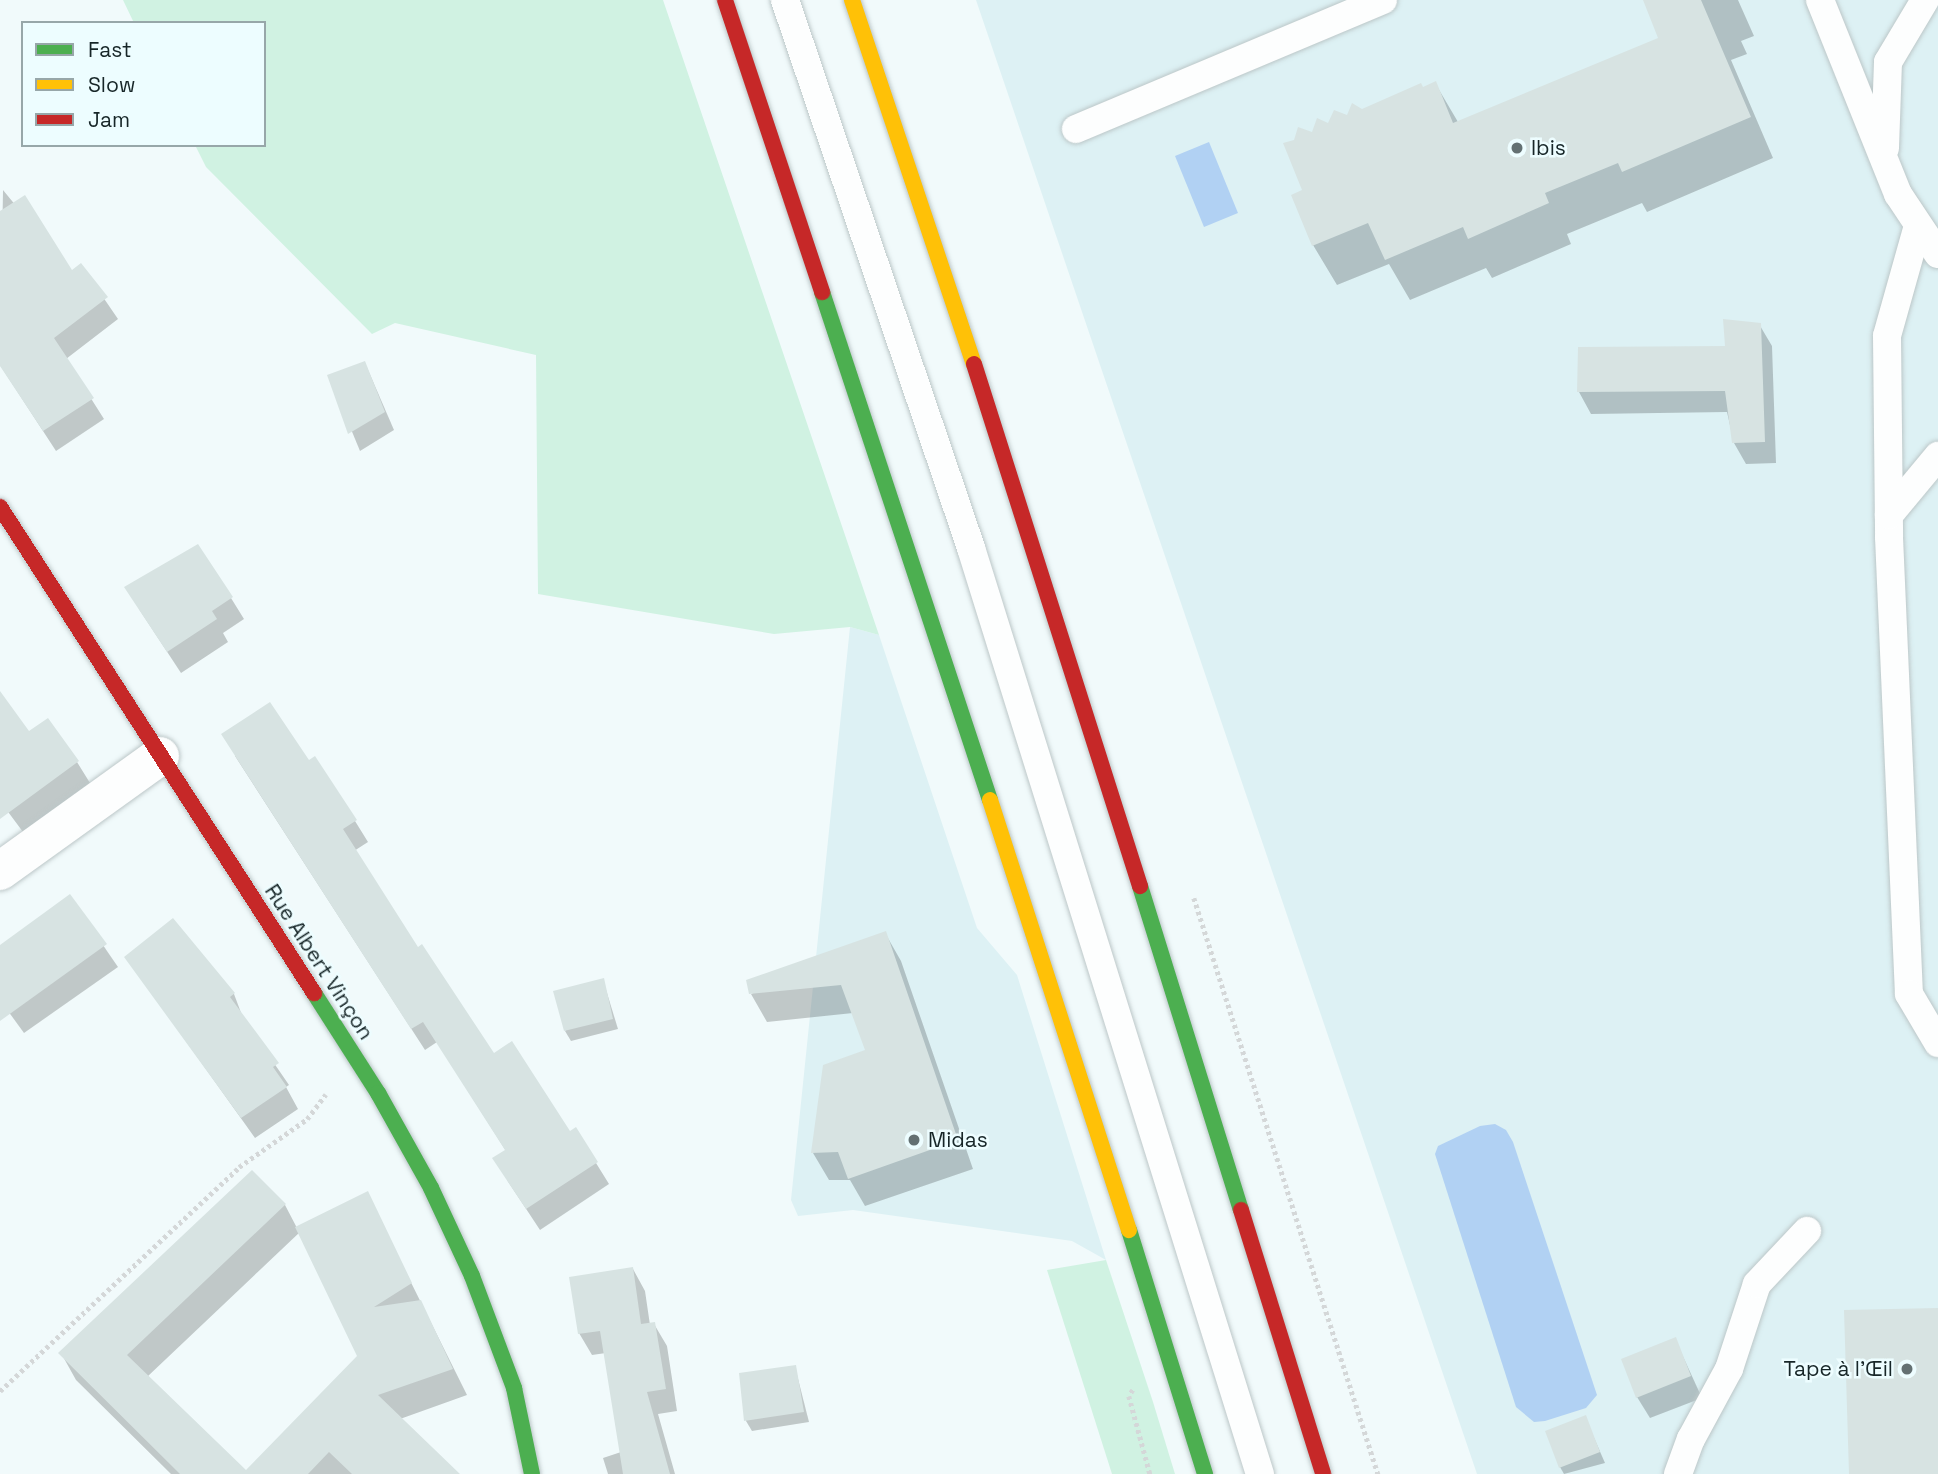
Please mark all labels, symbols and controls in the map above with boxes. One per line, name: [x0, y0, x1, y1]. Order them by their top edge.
legend: [21, 21, 266, 147]
text: Fast: [88, 36, 132, 63]
text: Slow: [88, 71, 136, 98]
text: Jam: [88, 106, 130, 133]
place label: Ibis: [1531, 135, 1566, 161]
marker: Ibis: [1509, 140, 1525, 156]
street label: Rue Albert Vinçon: [259, 879, 379, 1045]
place label: Midas: [928, 1127, 988, 1153]
marker: Midas: [906, 1132, 922, 1148]
place label: Tape à l'Œil: [1783, 1356, 1893, 1382]
marker: Tape à l'Œil: [1899, 1361, 1915, 1377]

